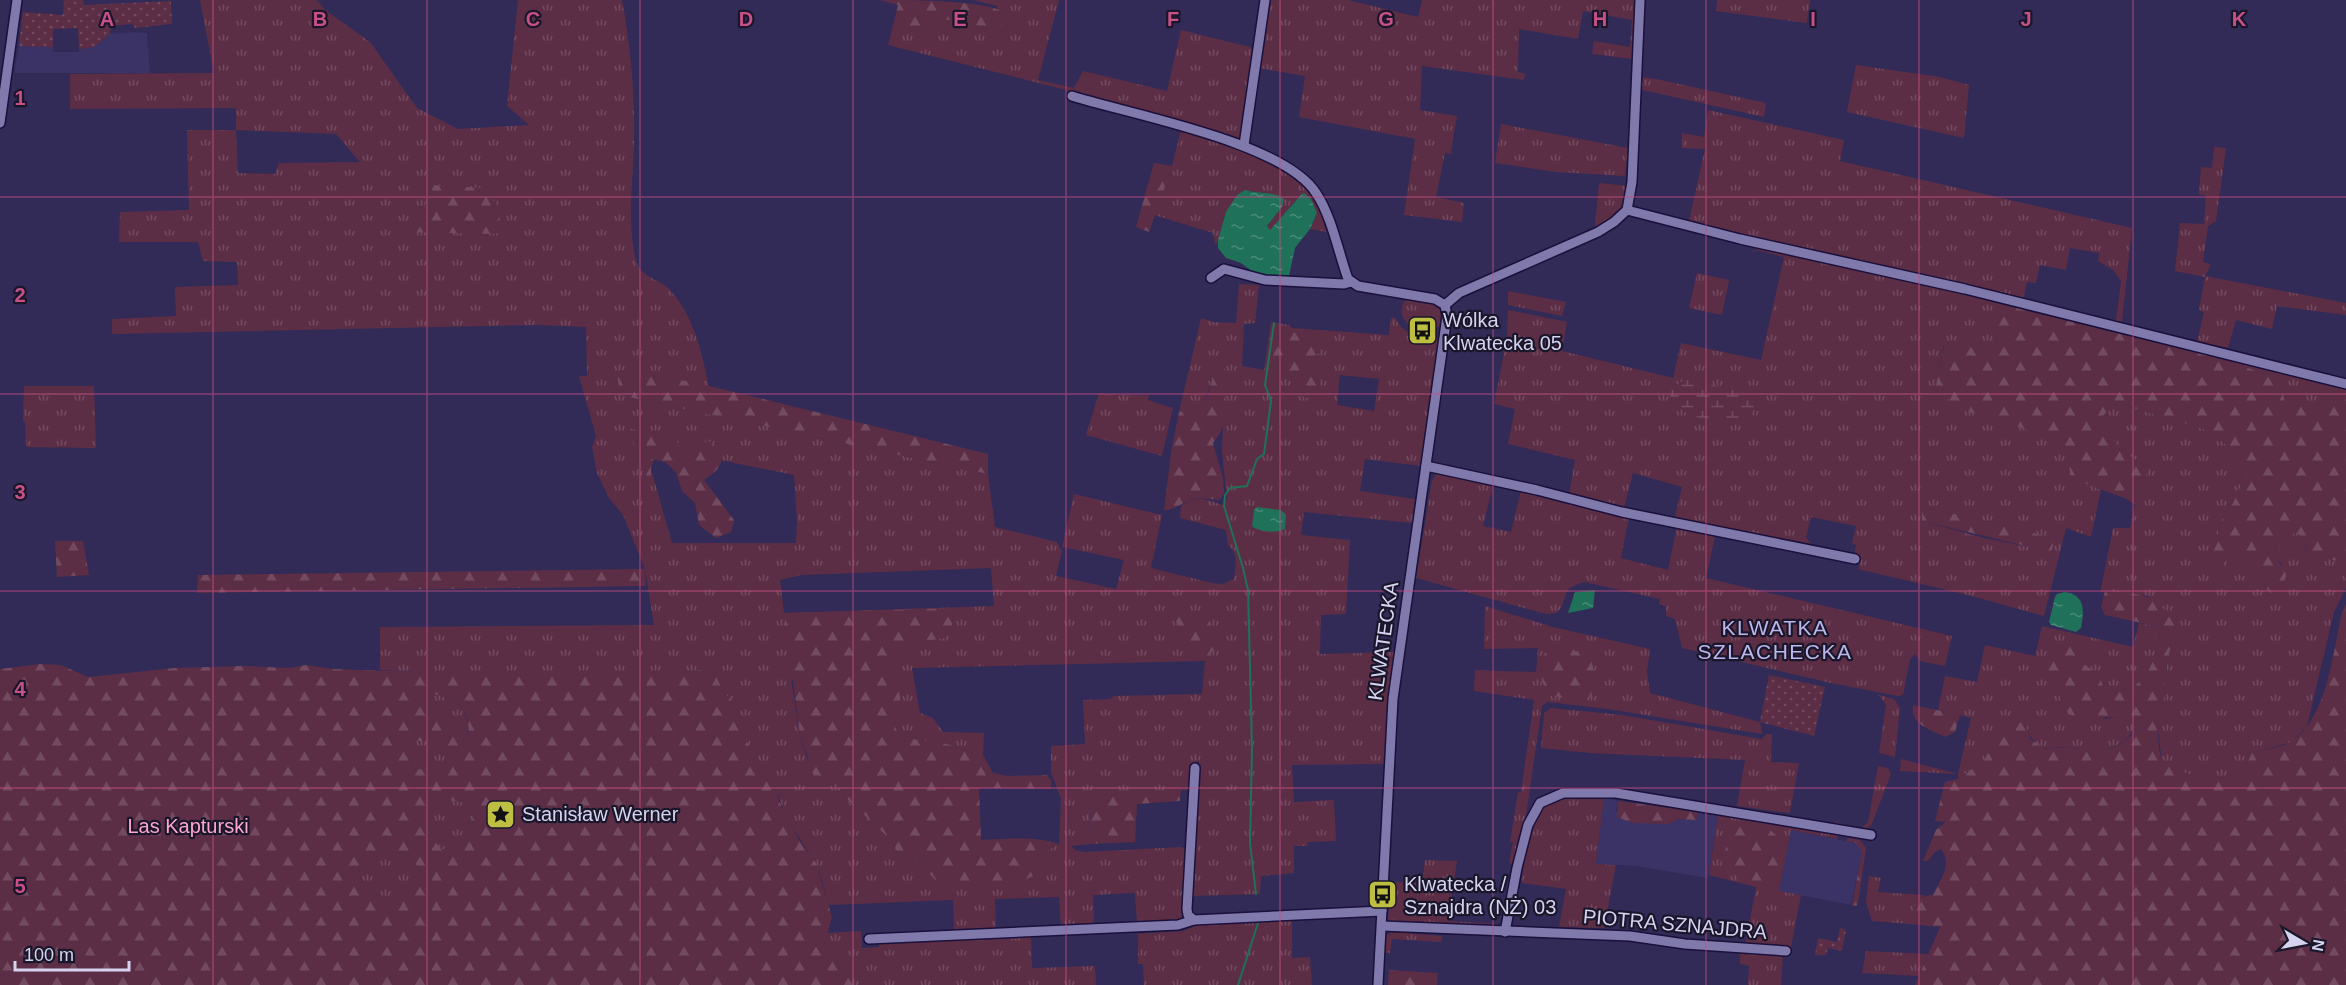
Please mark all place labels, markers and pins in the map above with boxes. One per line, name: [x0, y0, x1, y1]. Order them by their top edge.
place label: Wólka Klwatecka 05: [1443, 309, 1562, 354]
bus stop icon: Wólka Klwatecka 05: [1406, 315, 1438, 347]
place icon: Stanisław Werner: [485, 798, 517, 830]
place label: Stanisław Werner: [522, 803, 679, 825]
place label: Klwatecka / Sznajdra (NŻ) 03: [1404, 873, 1556, 918]
bus stop icon: Klwatecka / Sznajdra (NŻ) 03: [1367, 879, 1399, 911]

